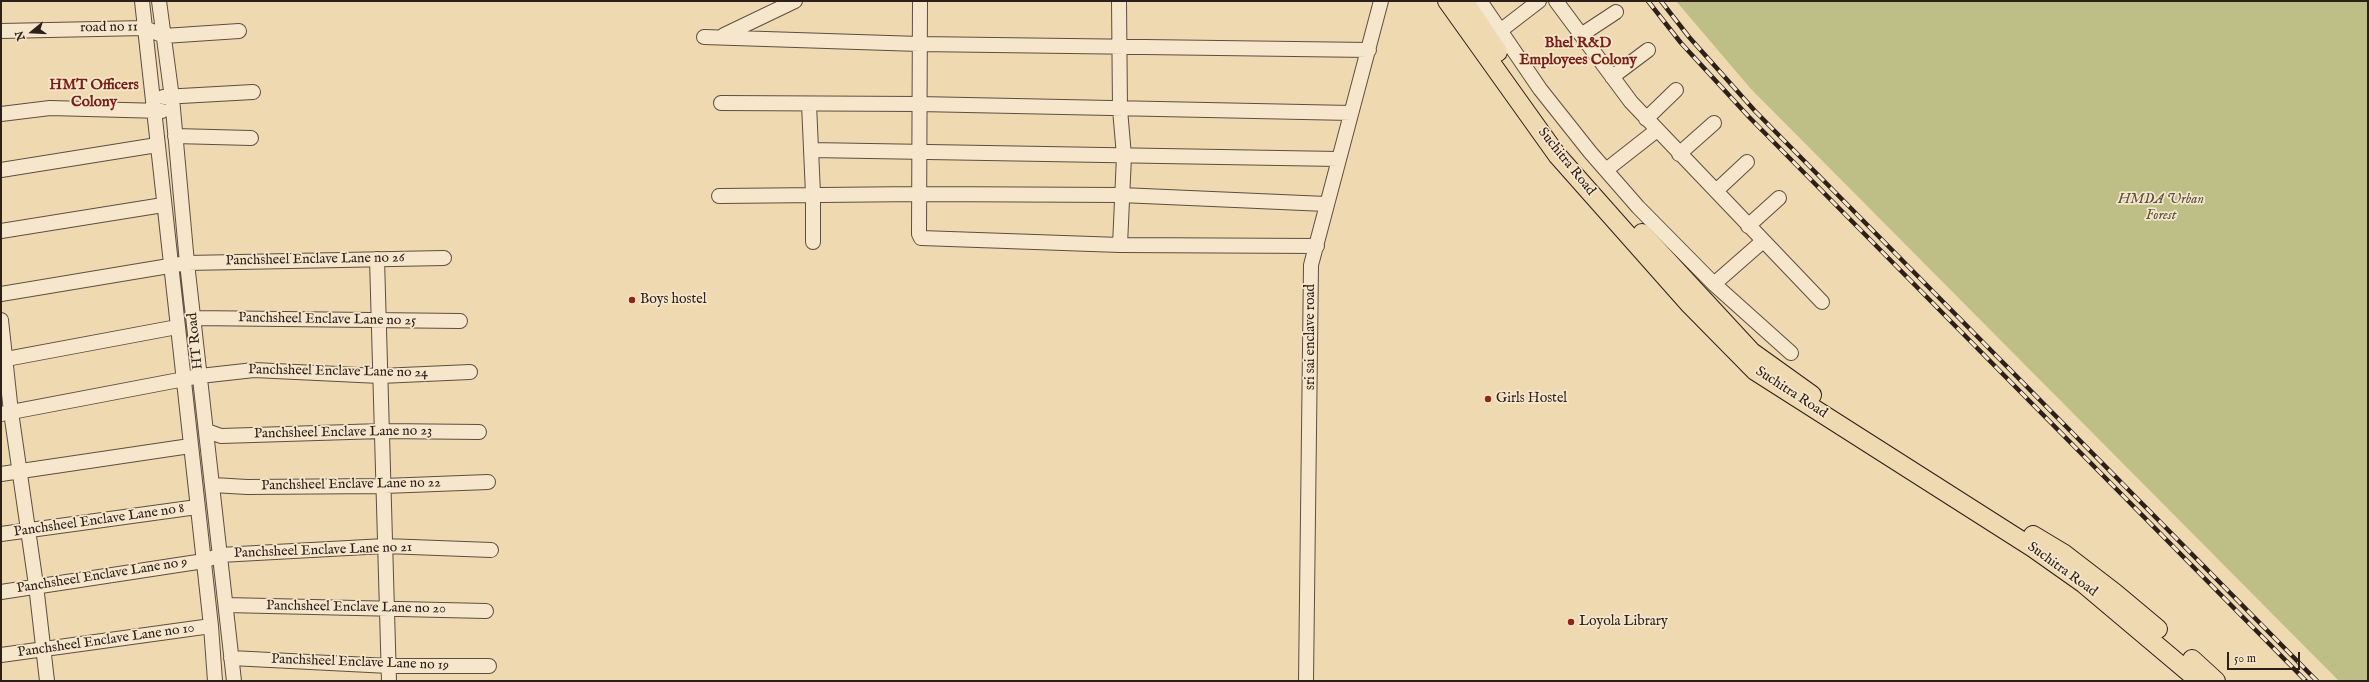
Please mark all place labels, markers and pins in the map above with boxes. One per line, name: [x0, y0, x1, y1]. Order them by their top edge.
place label: Boys hostel: [640, 292, 706, 308]
marker: Boys hostel: [627, 295, 637, 305]
place label: Girls Hostel: [1496, 391, 1567, 407]
marker: Girls Hostel: [1483, 394, 1493, 404]
place label: Loyola Library: [1579, 614, 1668, 630]
marker: Loyola Library: [1566, 617, 1576, 627]

